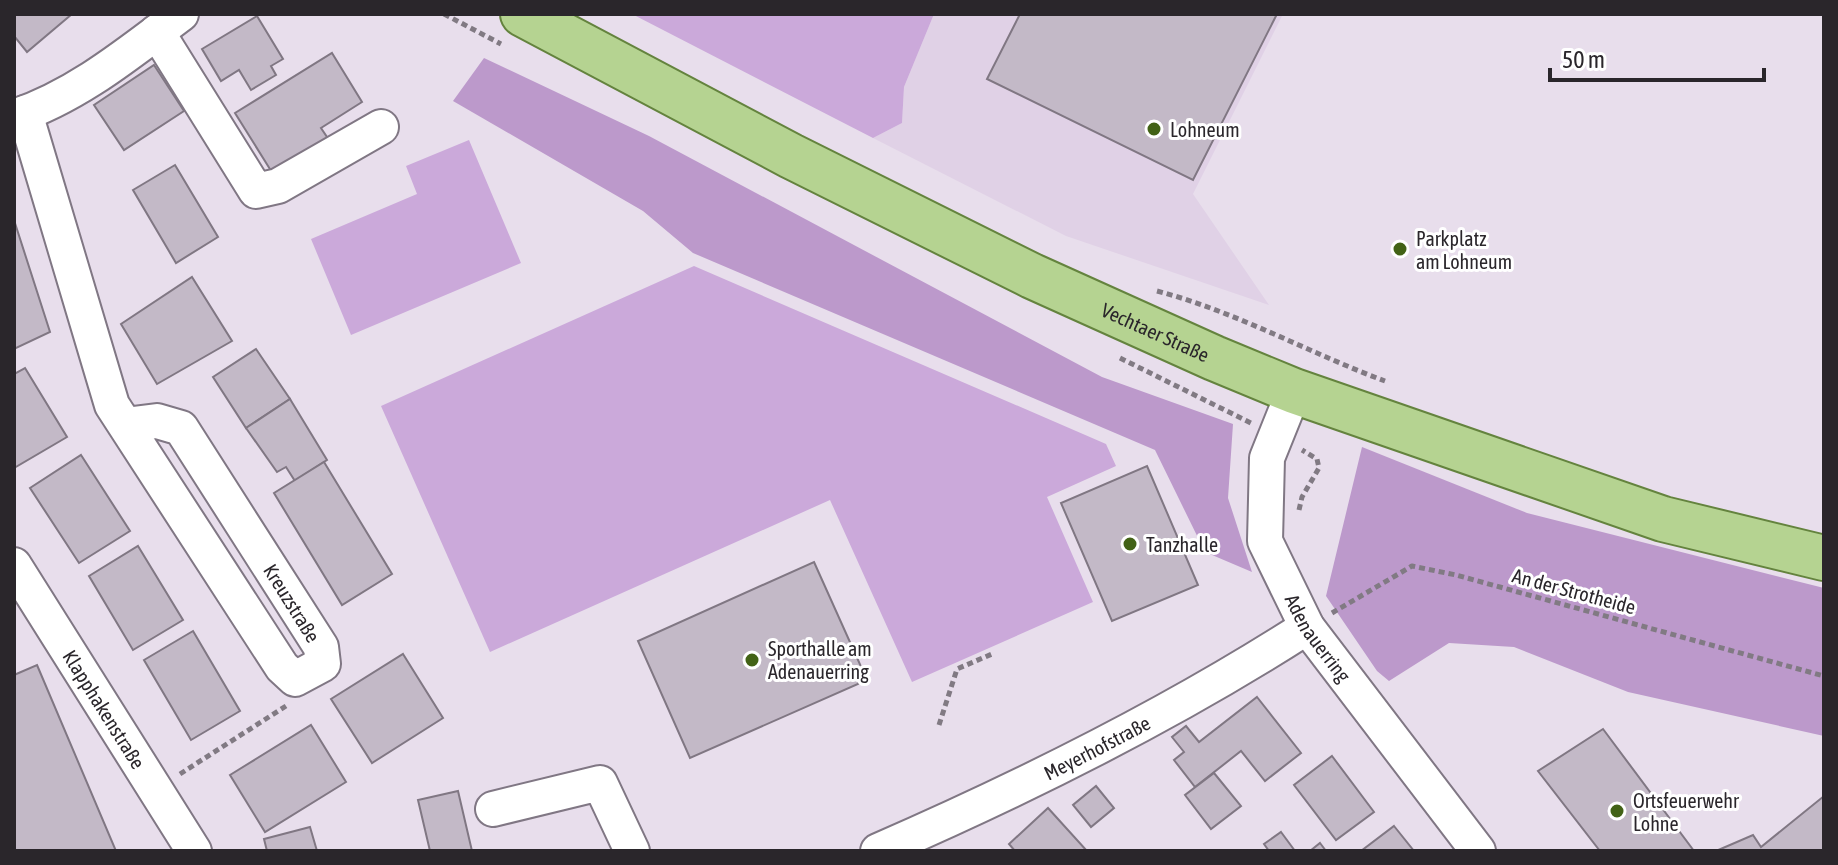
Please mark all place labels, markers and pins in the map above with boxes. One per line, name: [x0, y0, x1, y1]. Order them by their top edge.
place label: Lohneum: [1170, 118, 1240, 141]
marker: Lohneum: [1145, 120, 1163, 138]
place label: Parkplatz am Lohneum: [1416, 227, 1512, 273]
marker: Parkplatz am Lohneum: [1391, 240, 1409, 258]
place label: Tanzhalle: [1146, 533, 1218, 556]
marker: Tanzhalle: [1121, 535, 1139, 553]
place label: Sporthalle am Adenauerring: [768, 637, 872, 683]
marker: Sporthalle am Adenauerring: [743, 651, 761, 669]
place label: Ortsfeuerwehr Lohne: [1633, 789, 1740, 835]
marker: Ortsfeuerwehr Lohne: [1608, 802, 1626, 820]

